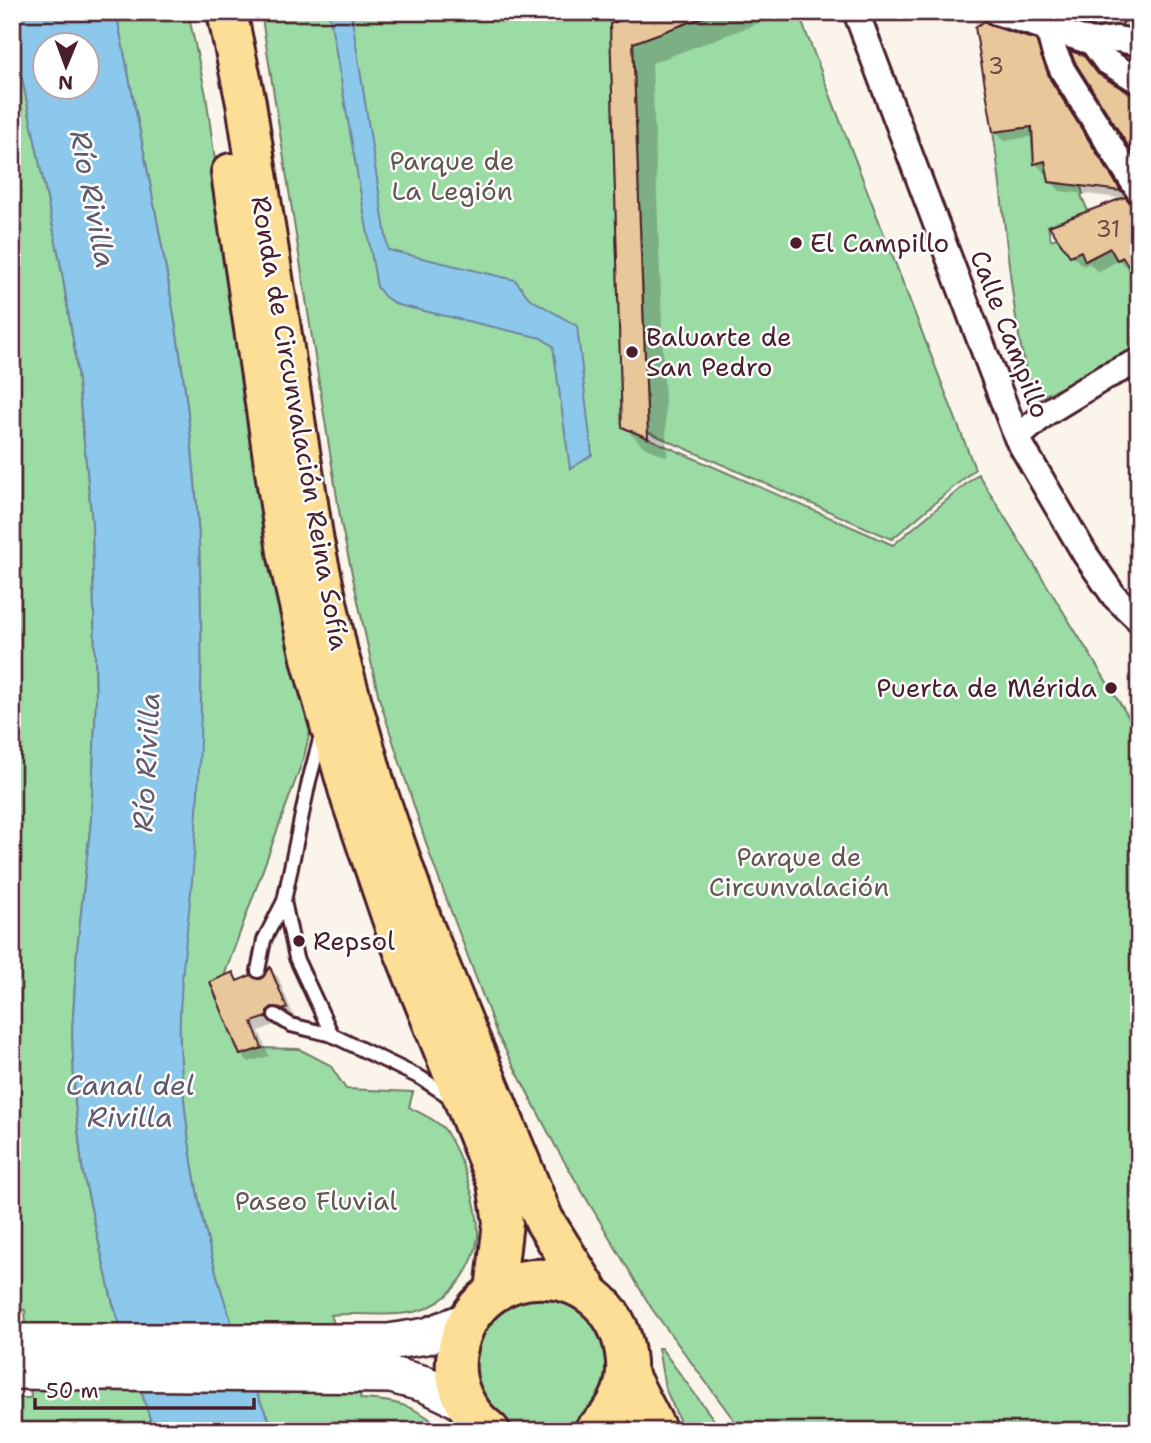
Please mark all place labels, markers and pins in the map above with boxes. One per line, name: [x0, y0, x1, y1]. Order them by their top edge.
place label: El Campillo: [810, 225, 949, 260]
marker: El Campillo: [788, 235, 804, 251]
place label: Baluarte de San Pedro: [646, 319, 792, 384]
marker: Baluarte de San Pedro: [624, 344, 640, 360]
place label: Puerta de Mérida: [876, 670, 1097, 705]
marker: Puerta de Mérida: [1103, 680, 1119, 696]
place label: Repsol: [313, 923, 395, 958]
marker: Repsol: [291, 933, 307, 949]

